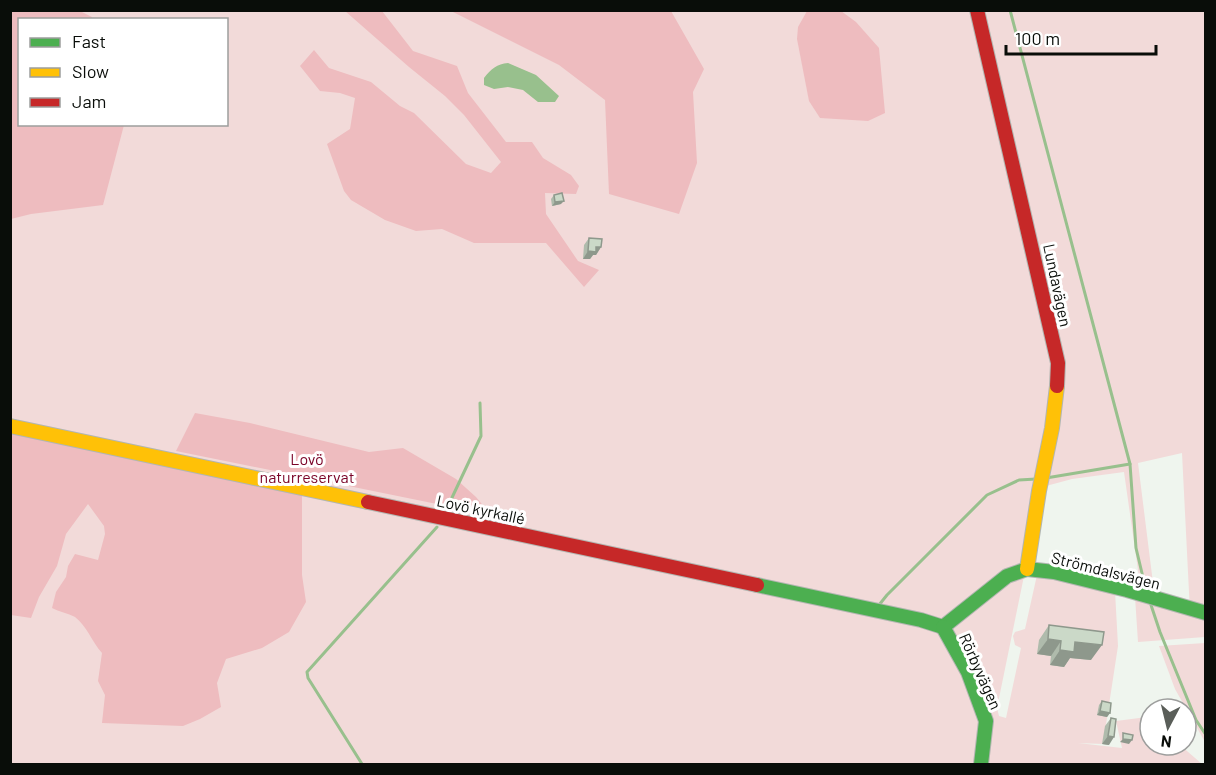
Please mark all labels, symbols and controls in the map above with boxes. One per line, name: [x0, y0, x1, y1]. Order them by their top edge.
legend: [18, 18, 228, 126]
scale bar: [1006, 18, 1156, 56]
text: 100 m: [1015, 27, 1060, 49]
text: Fast: [72, 30, 106, 52]
text: Slow: [72, 60, 109, 82]
text: Jam: [72, 90, 106, 112]
street label: Lundavägen: [1040, 242, 1076, 328]
park label: Lovö naturreservat: [260, 449, 354, 486]
street label: Lovö kyrkallé: [435, 490, 527, 528]
street label: Strömdalsvägen: [1050, 547, 1162, 593]
street label: Rörbyvägen: [956, 630, 1006, 712]
north arrow: [1138, 697, 1198, 757]
text: N: [1160, 732, 1173, 752]

